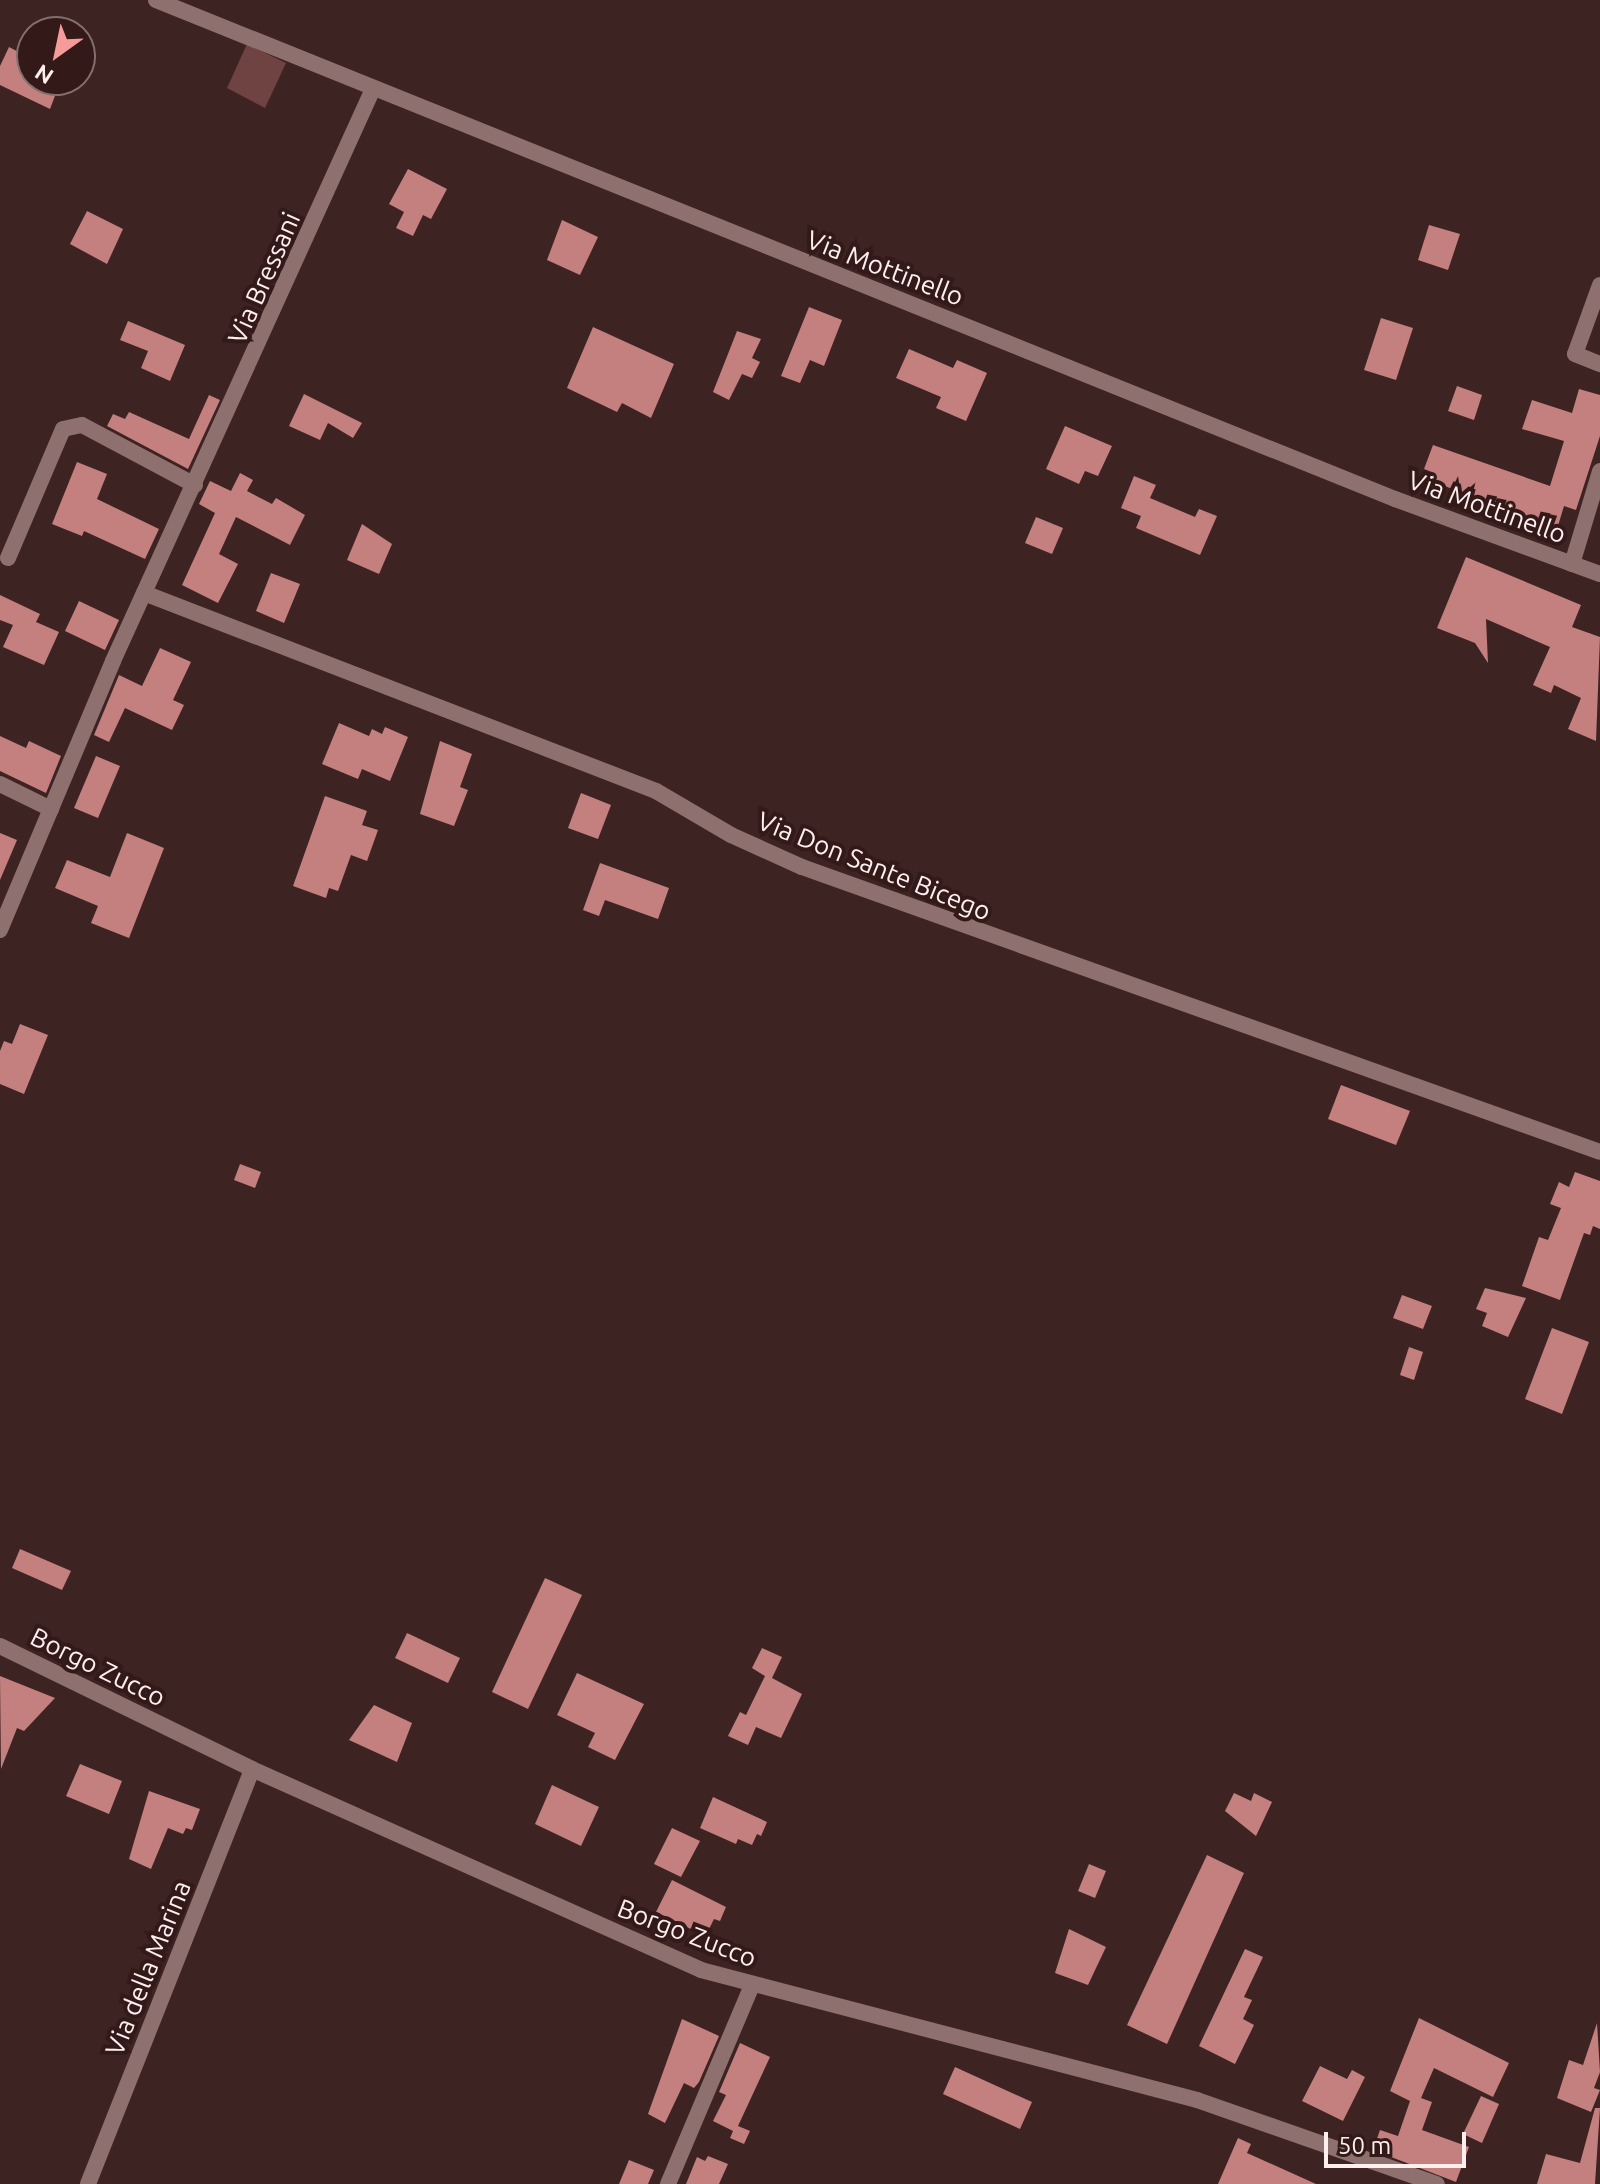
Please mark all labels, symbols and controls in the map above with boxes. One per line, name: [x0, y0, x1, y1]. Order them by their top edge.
north arrow: [16, 16, 96, 96]
text: N: [30, 60, 57, 90]
street label: Via Bressani: [221, 207, 307, 349]
street label: Via Mottinello: [802, 224, 968, 312]
street label: Via Mottinello: [1404, 464, 1570, 550]
street label: Via Don Sante Bicego: [753, 805, 995, 927]
street label: Borgo Zucco: [25, 1621, 171, 1713]
street label: Via della Marina: [99, 1876, 197, 2060]
street label: Borgo Zucco: [613, 1892, 761, 1974]
scale bar: [1328, 2116, 1470, 2166]
text: 50 m: [1338, 2132, 1391, 2159]

